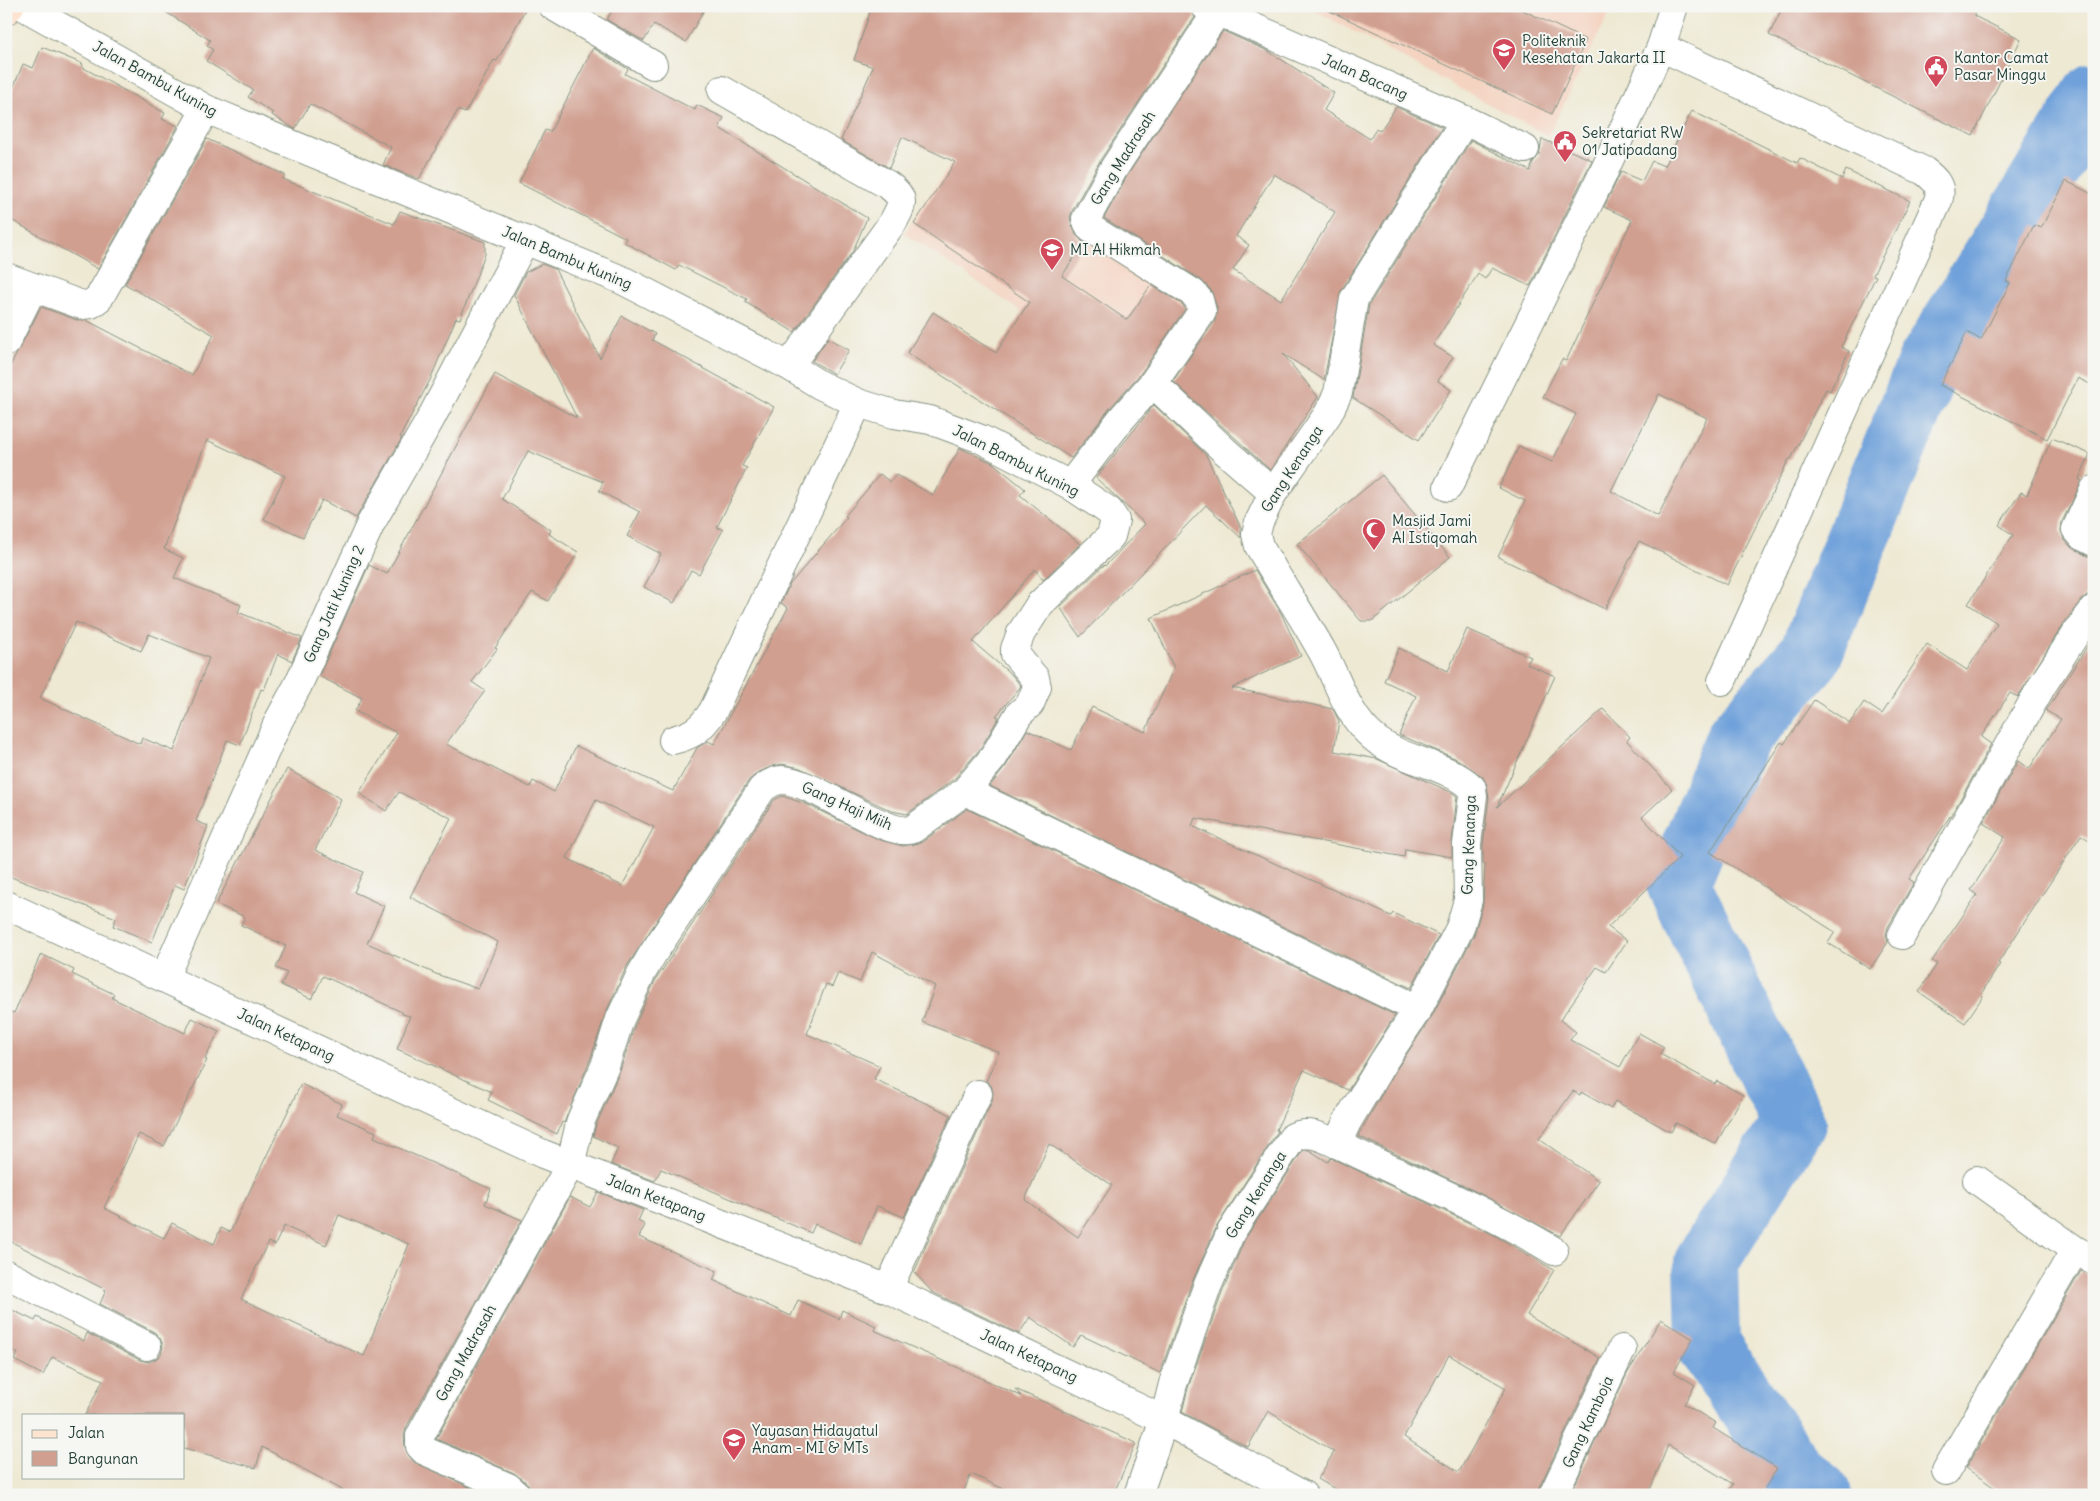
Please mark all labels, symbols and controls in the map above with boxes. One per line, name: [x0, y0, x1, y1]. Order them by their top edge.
place label: Politeknik Kesehatan Jakarta II: [1522, 31, 1666, 67]
street label: Jalan Bambu Kuning: [90, 36, 221, 121]
school or university icon: Politeknik Kesehatan Jakarta II: [1491, 37, 1517, 71]
place label: Kantor Camat Pasar Minggu: [1954, 48, 2049, 84]
street label: Jalan Bacang: [1319, 49, 1411, 104]
public building icon: Kantor Camat Pasar Minggu: [1923, 54, 1949, 88]
street label: Gang Madrasah: [1086, 107, 1159, 209]
place label: Sekretariat RW 01 Jatipadang: [1582, 123, 1684, 159]
public building icon: Sekretariat RW 01 Jatipadang: [1552, 129, 1578, 163]
street label: Jalan Bambu Kuning: [499, 222, 635, 294]
school or university icon: MI Al Hikmah: [1039, 237, 1065, 271]
place label: MI Al Hikmah: [1070, 240, 1161, 259]
street label: Jalan Bambu Kuning: [950, 420, 1083, 501]
street label: Gang Kenanga: [1256, 421, 1327, 516]
place label: Masjid Jami Al Istiqomah: [1392, 511, 1478, 547]
mosque icon: Masjid Jami Al Istiqomah: [1361, 517, 1387, 551]
street label: Gang Jati Kuning 2: [299, 542, 368, 666]
street label: Gang Haji Miih: [799, 777, 896, 834]
street label: Gang Kenanga: [1457, 794, 1480, 895]
street label: Jalan Ketapang: [235, 1004, 338, 1065]
street label: Gang Kenanga: [1221, 1147, 1290, 1242]
street label: Jalan Ketapang: [604, 1170, 709, 1225]
street label: Gang Madrasah: [431, 1301, 500, 1405]
street label: Jalan Ketapang: [978, 1325, 1081, 1386]
street label: Gang Kamboja: [1558, 1372, 1617, 1471]
legend: [22, 1414, 185, 1478]
place label: Yayasan Hidayatul Anam - MI & MTs: [752, 1421, 878, 1457]
text: Jalan: [68, 1423, 105, 1442]
school or university icon: Yayasan Hidayatul Anam - MI & MTs: [721, 1427, 747, 1461]
text: Bangunan: [68, 1449, 138, 1468]

